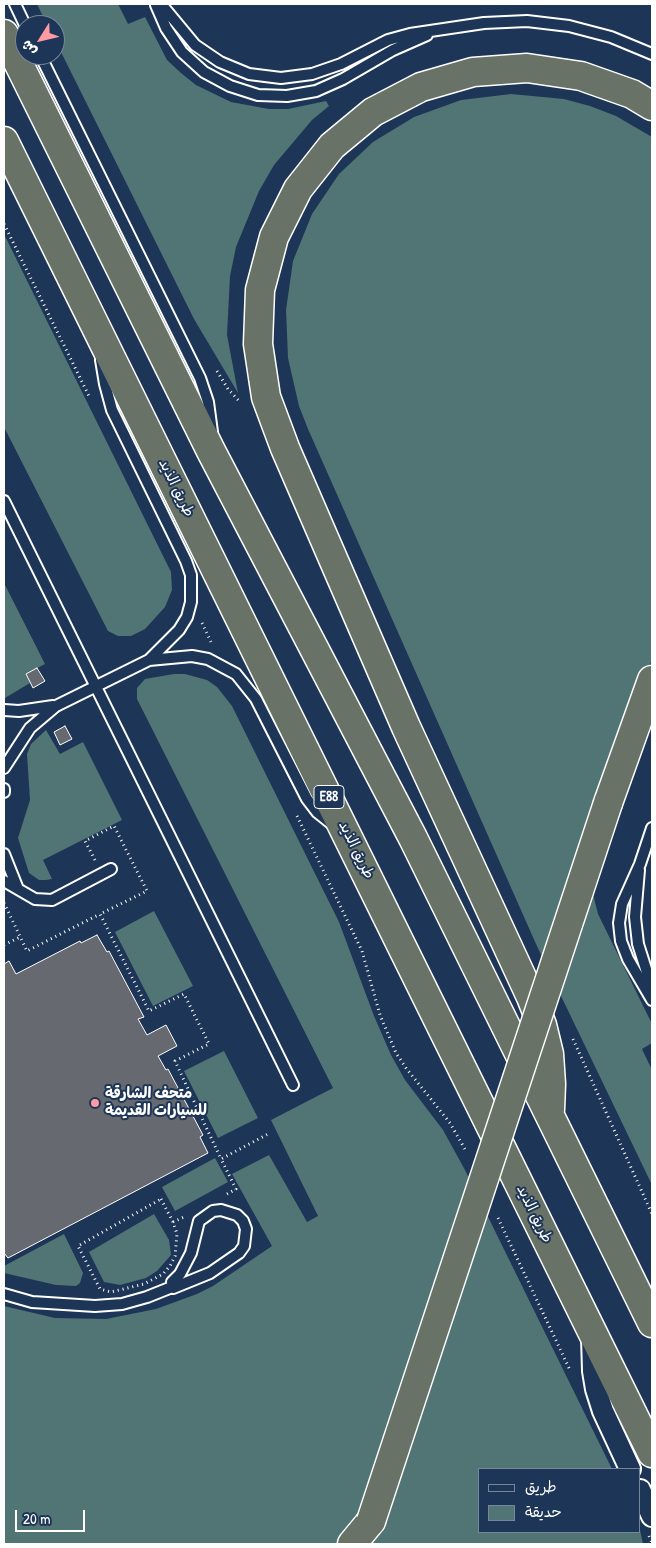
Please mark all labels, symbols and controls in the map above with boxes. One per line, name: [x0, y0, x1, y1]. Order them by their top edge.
north arrow: [15, 15, 65, 65]
text: ش: [16, 37, 40, 60]
street label: طريق الذيد: [154, 456, 198, 520]
road number: E88: [314, 786, 344, 809]
street label: طريق الذيد: [334, 818, 378, 882]
place label: متحف الشارقة للسيارات القديمة: [105, 1085, 207, 1120]
marker: متحف الشارقة للسيارات القديمة: [89, 1097, 101, 1109]
street label: طريق الذيد: [512, 1182, 556, 1246]
legend: [478, 1468, 641, 1533]
text: طريق: [525, 1476, 557, 1497]
scale bar: [18, 1500, 88, 1532]
text: حديقة: [525, 1501, 562, 1522]
text: 20 m: [23, 1508, 50, 1529]

